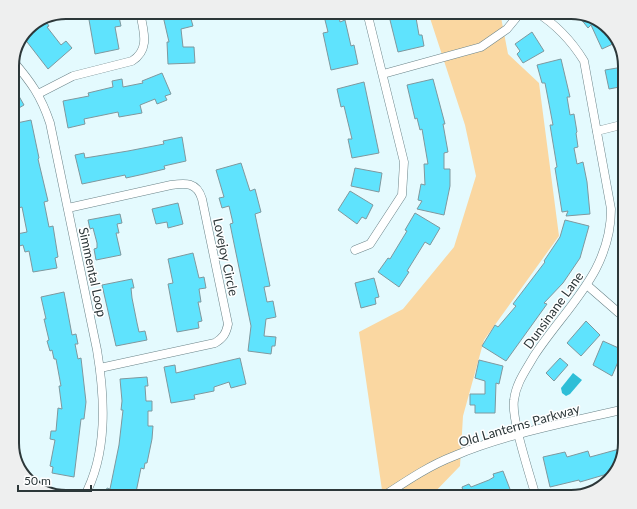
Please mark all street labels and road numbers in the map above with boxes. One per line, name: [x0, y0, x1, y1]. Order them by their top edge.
street label: Lovejoy Circle: [210, 217, 242, 298]
street label: Simmental Loop: [76, 226, 110, 318]
street label: Dunsinane Lane: [520, 268, 586, 352]
street label: Old Lanterns Parkway: [457, 400, 582, 450]

